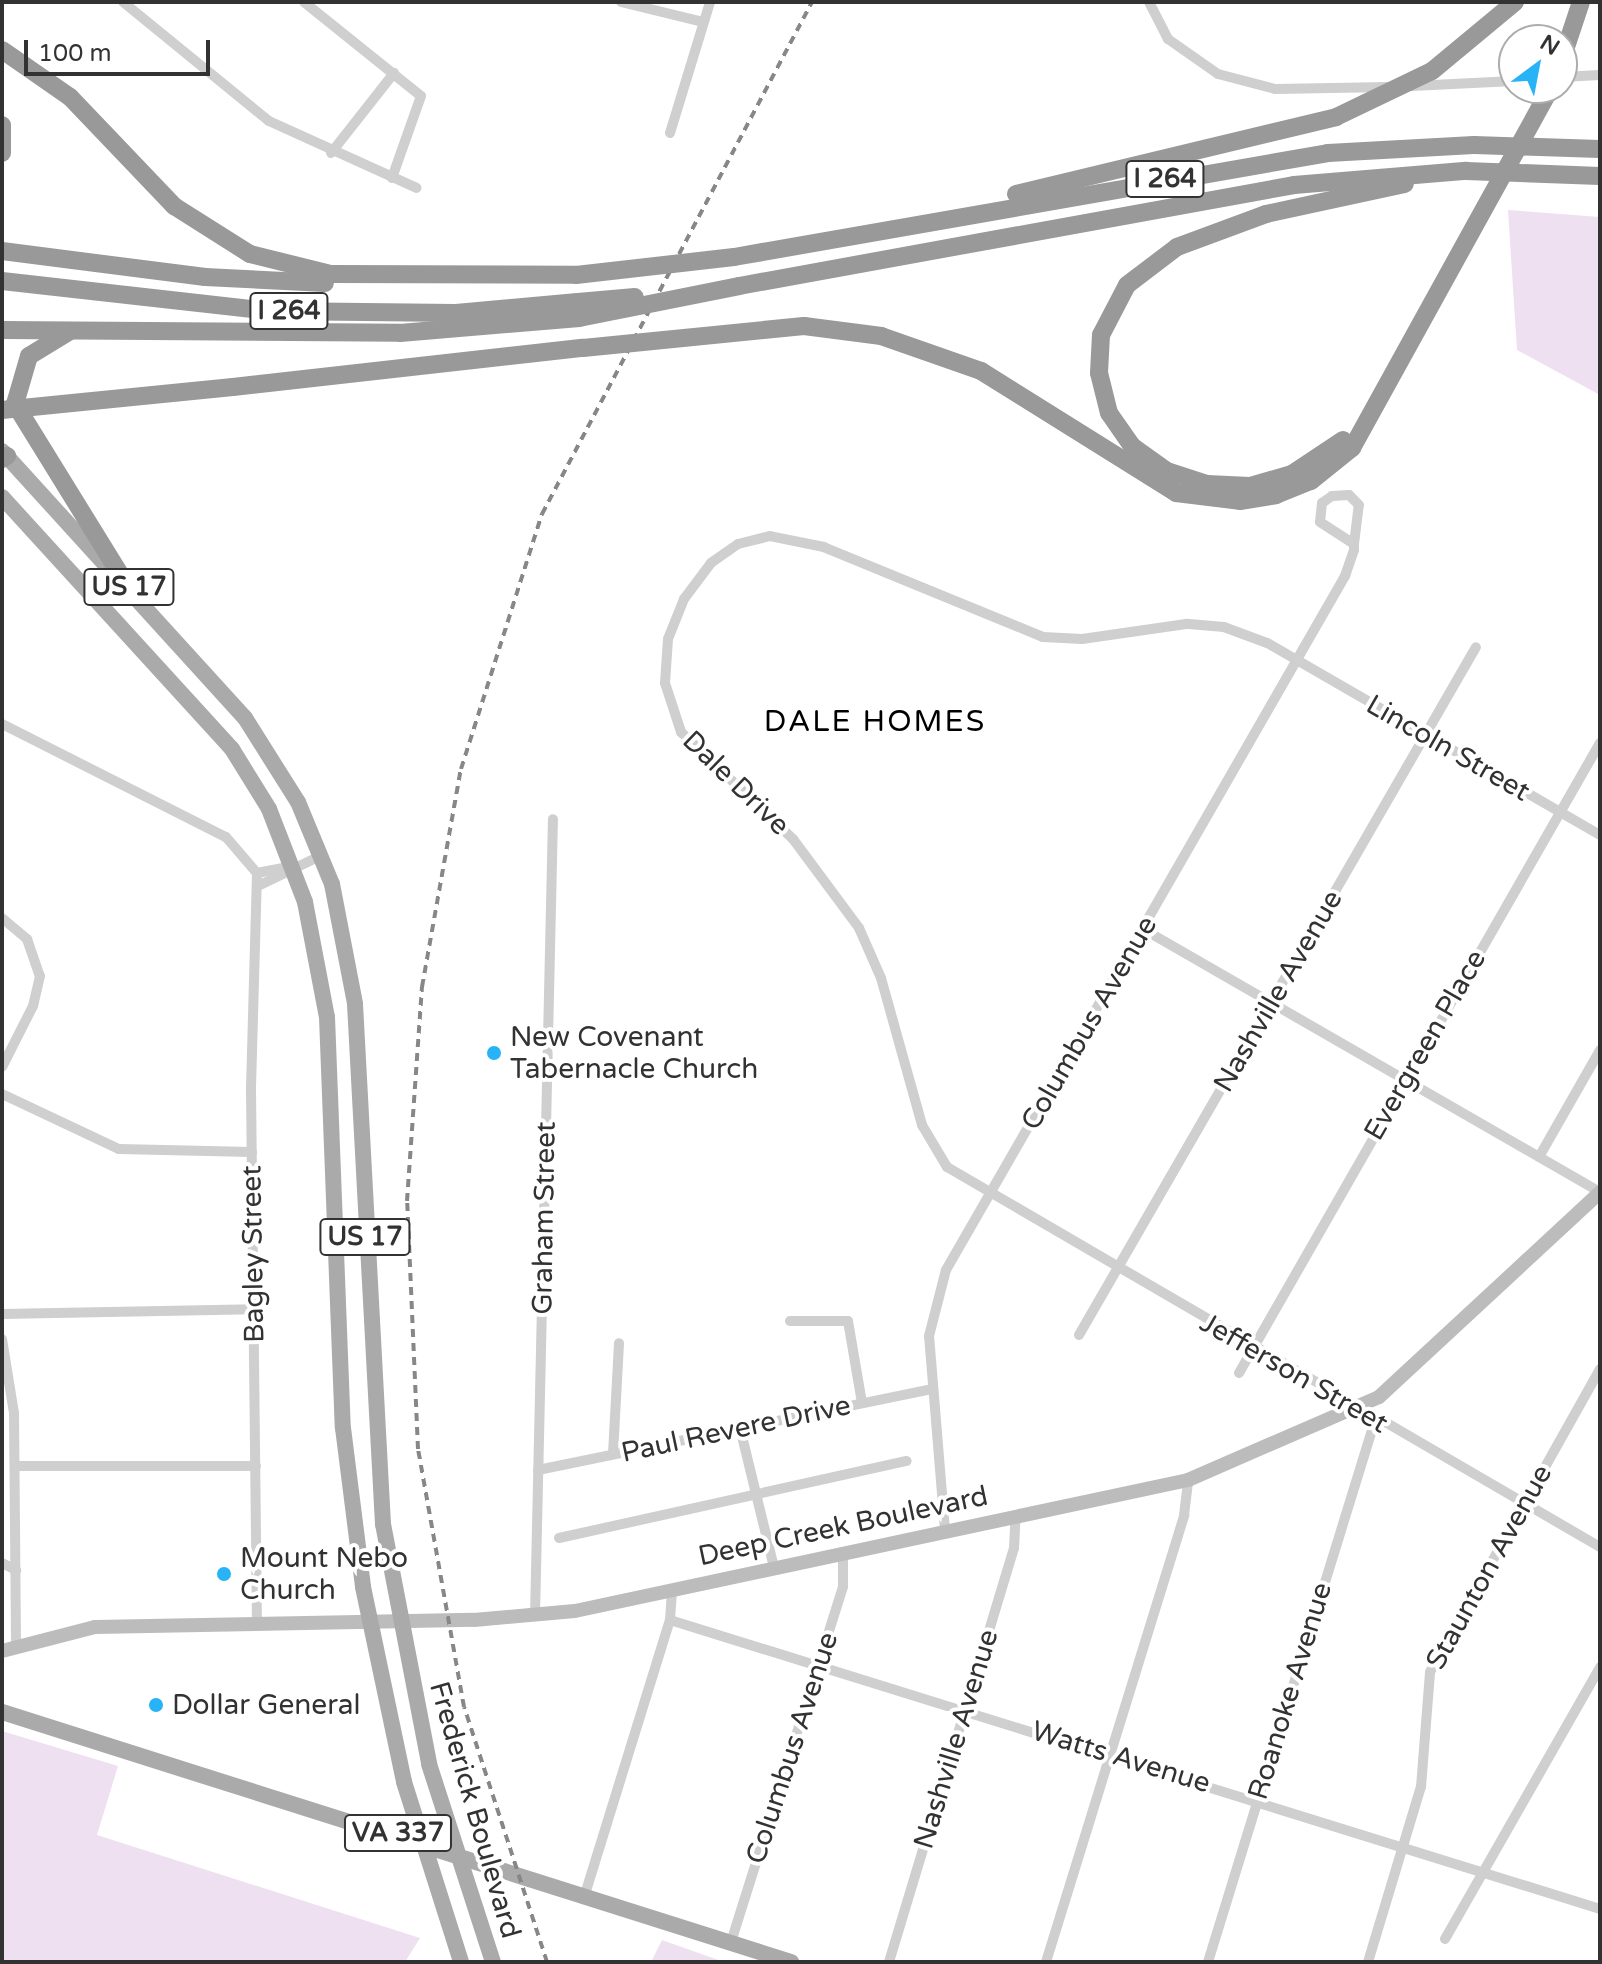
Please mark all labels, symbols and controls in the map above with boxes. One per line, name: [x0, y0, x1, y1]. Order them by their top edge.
scale bar: [28, 24, 214, 74]
north arrow: [1498, 24, 1578, 104]
text: N: [1535, 30, 1564, 61]
text: 100 m: [38, 39, 112, 68]
road number: I 264: [1125, 157, 1205, 201]
road number: I 264: [249, 289, 329, 333]
road number: US 17: [83, 565, 175, 609]
street label: Lincoln Street: [1360, 688, 1536, 808]
district label: DALE HOMES: [764, 704, 986, 740]
street label: Dale Drive: [676, 724, 796, 842]
street label: Nashville Avenue: [1207, 884, 1349, 1098]
street label: Columbus Avenue: [1014, 910, 1164, 1136]
street label: Evergreen Place: [1357, 944, 1493, 1146]
place label: New Covenant Tabernacle Church: [510, 1020, 758, 1086]
marker: New Covenant Tabernacle Church: [485, 1044, 503, 1062]
street label: Graham Street: [526, 1121, 562, 1315]
street label: Bagley Street: [235, 1165, 271, 1343]
road number: US 17: [319, 1215, 411, 1259]
street label: Jefferson Street: [1194, 1306, 1394, 1440]
street label: Paul Revere Drive: [618, 1388, 854, 1470]
street label: Staunton Avenue: [1419, 1459, 1559, 1675]
street label: Deep Creek Boulevard: [695, 1479, 991, 1573]
place label: Mount Nebo Church: [240, 1541, 408, 1607]
marker: Mount Nebo Church: [215, 1565, 233, 1583]
street label: Roanoke Avenue: [1241, 1578, 1339, 1804]
street label: Nashville Avenue: [907, 1625, 1005, 1853]
street label: Columbus Avenue: [739, 1628, 845, 1868]
street label: Frederick Boulevard: [422, 1678, 528, 1942]
place label: Dollar General: [172, 1688, 361, 1722]
marker: Dollar General: [147, 1696, 165, 1714]
street label: Watts Avenue: [1028, 1714, 1214, 1800]
road number: VA 337: [342, 1811, 454, 1855]

